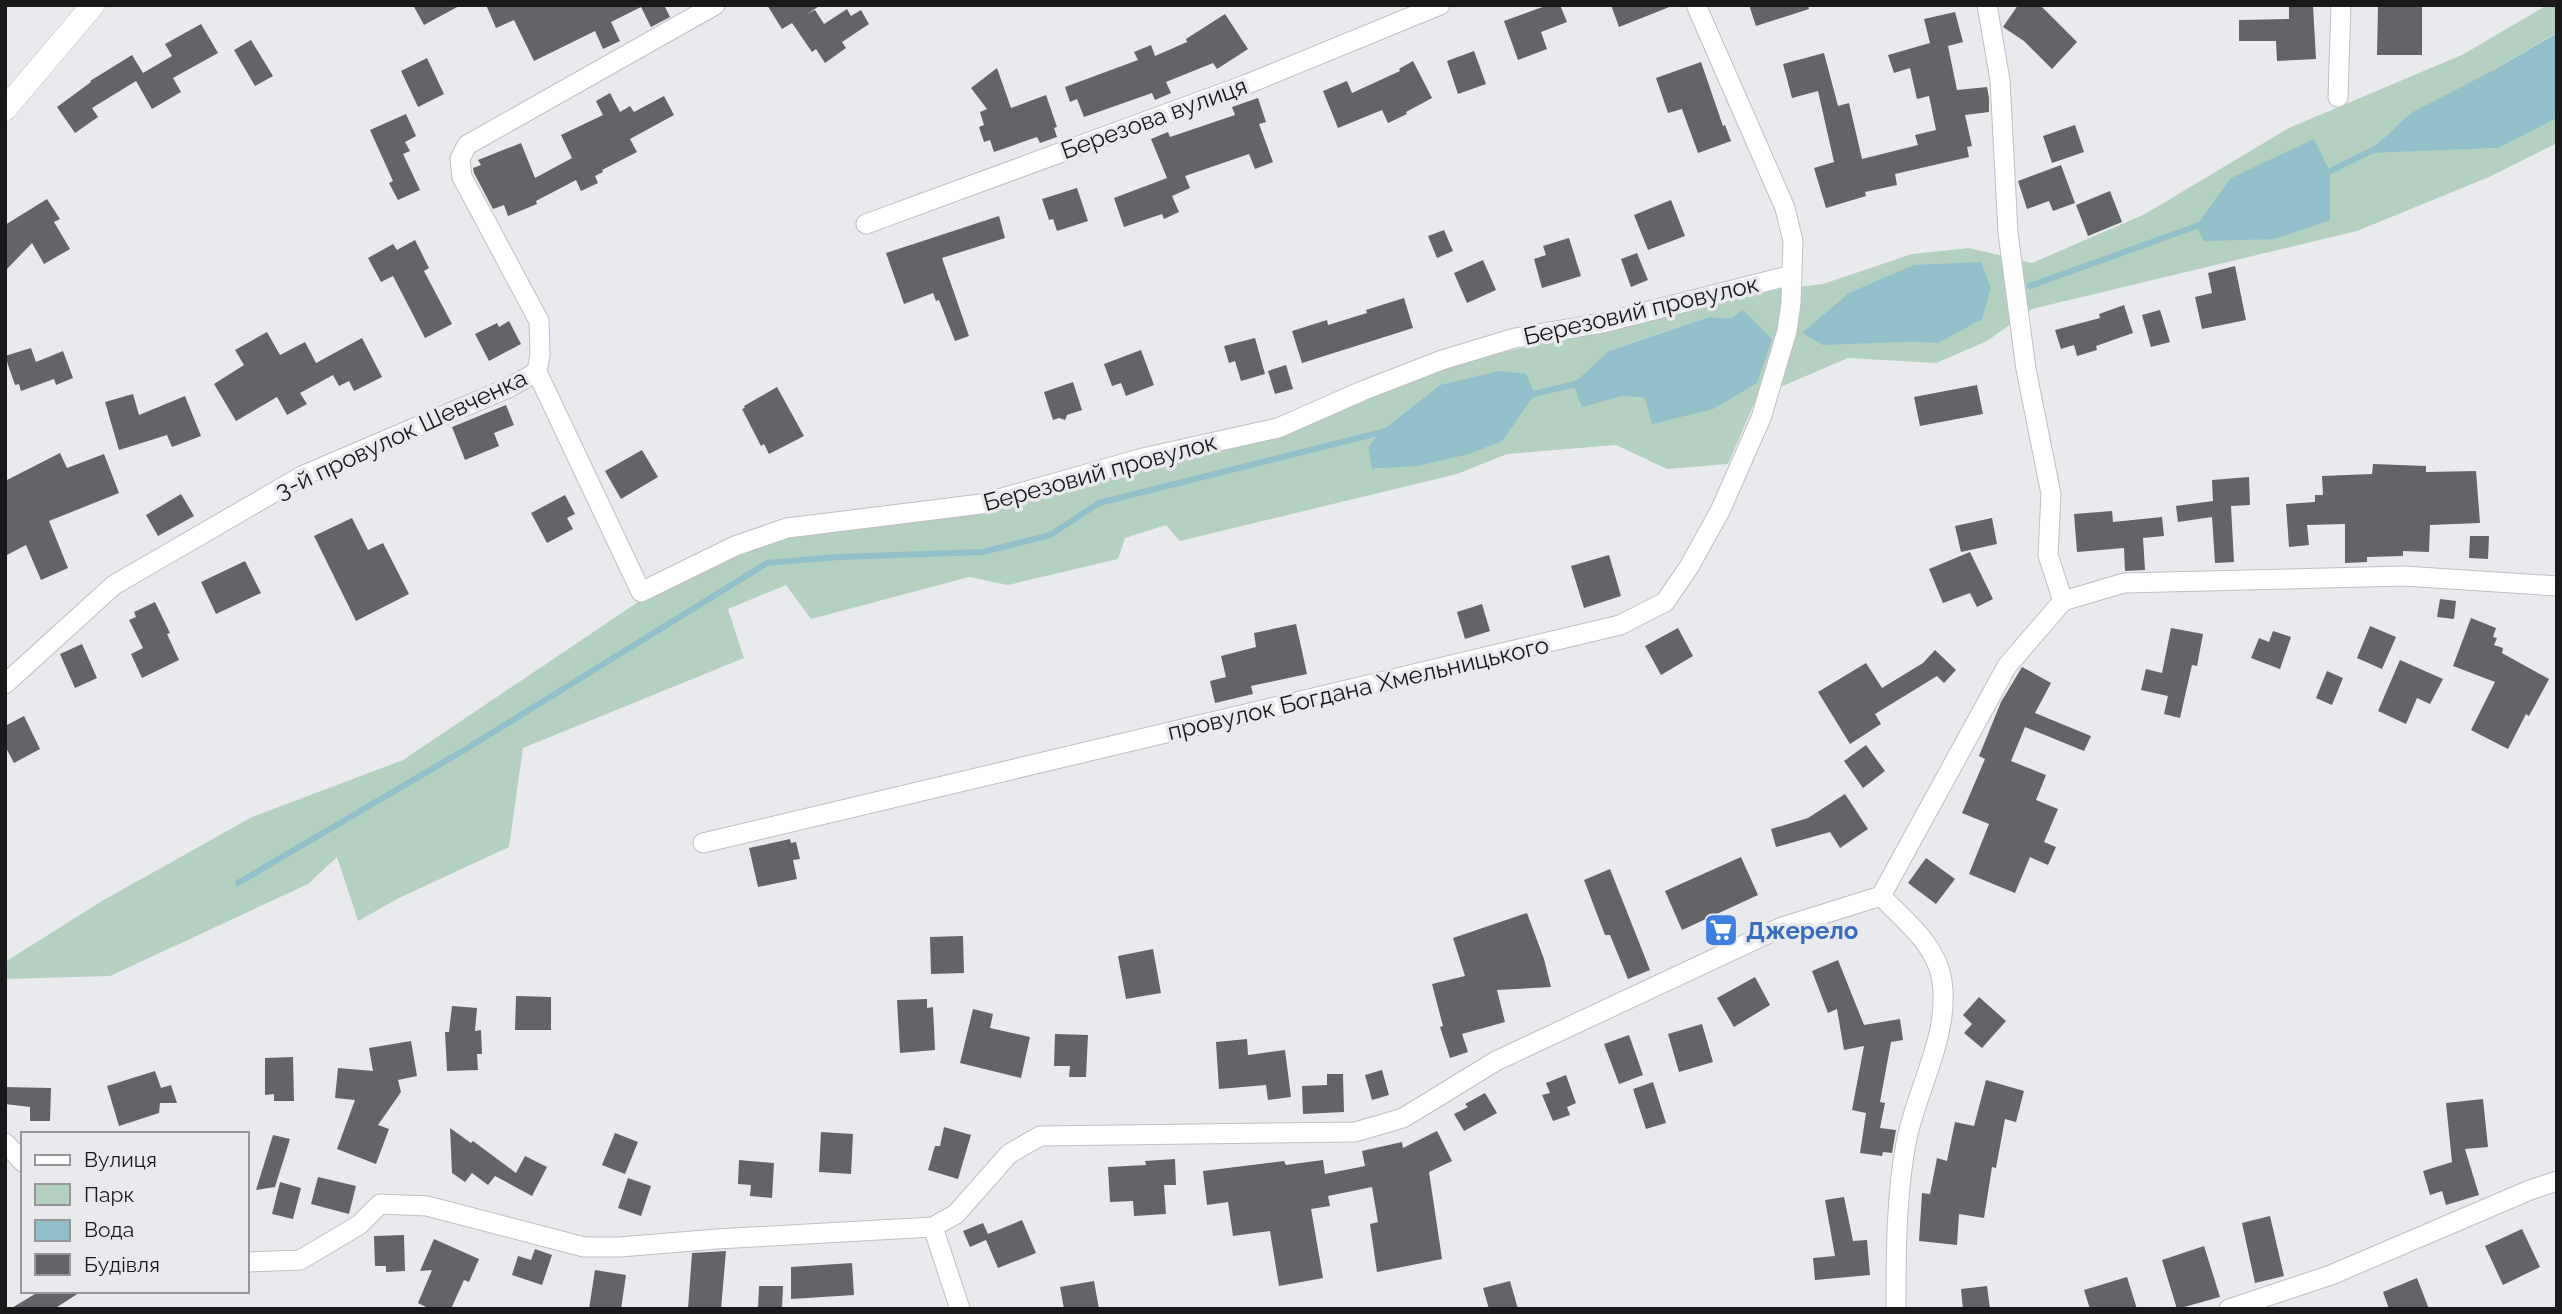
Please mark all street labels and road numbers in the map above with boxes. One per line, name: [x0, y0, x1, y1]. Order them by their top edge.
street label: Березова вулиця: [1057, 71, 1251, 165]
street label: Березовий провулок: [1521, 269, 1761, 351]
street label: 3-й провулок Шевченка: [271, 363, 531, 505]
street label: Березовий провулок: [980, 427, 1220, 517]
street label: провулок Богдана Хмельницького: [1165, 630, 1551, 746]

